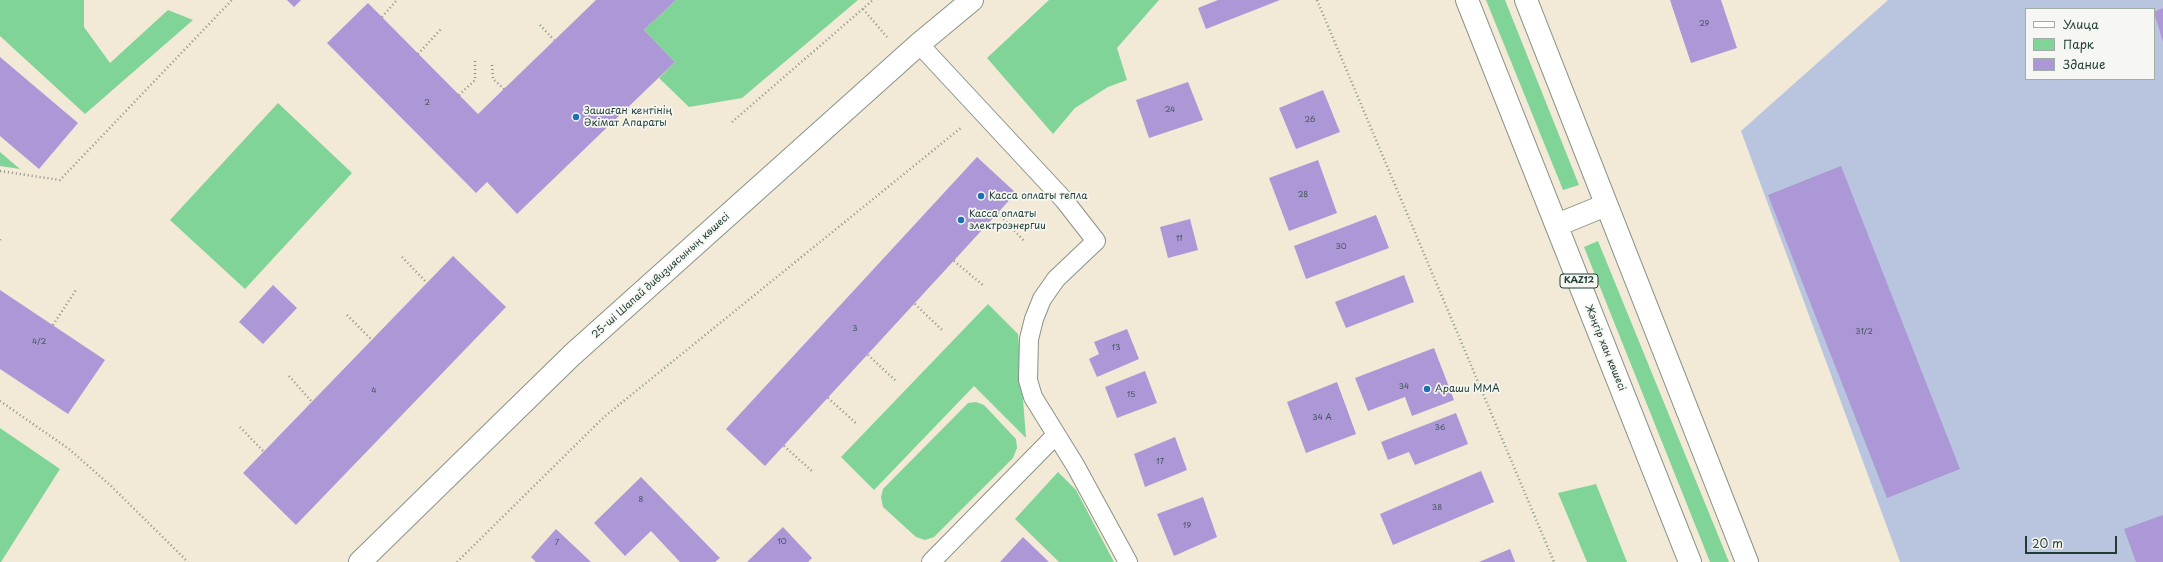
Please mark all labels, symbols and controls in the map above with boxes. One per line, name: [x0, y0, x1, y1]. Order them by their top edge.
legend: [2025, 8, 2155, 80]
text: Улица: [2063, 15, 2099, 33]
house number: 29: [1699, 19, 1709, 29]
text: Парк: [2063, 35, 2094, 53]
text: Здание: [2063, 55, 2105, 73]
house number: 2: [424, 98, 430, 108]
place label: Зашаған кентінің Әкімат Апараты: [584, 105, 672, 128]
house number: 24: [1165, 105, 1175, 115]
marker: Зашаған кентінің Әкімат Апараты: [571, 112, 581, 122]
house number: 26: [1305, 115, 1315, 125]
place label: Касса оплаты тепла: [989, 190, 1087, 202]
house number: 28: [1298, 190, 1308, 200]
marker: Касса оплаты тепла: [976, 191, 986, 201]
place label: Касса оплаты электроэнергии: [969, 208, 1046, 232]
street label: 25-ші Шапай дивизиясының көшесі: [590, 211, 732, 341]
marker: Касса оплаты электроэнергии: [956, 215, 966, 225]
house number: 11: [1176, 234, 1182, 244]
house number: 30: [1335, 242, 1347, 252]
road number: KAZ12: [1560, 274, 1598, 288]
street label: Жәңгір хан көшесі: [1582, 303, 1628, 393]
house number: 3: [852, 324, 858, 334]
house number: 31/2: [1855, 327, 1873, 337]
house number: 4/2: [32, 337, 46, 347]
house number: 13: [1112, 343, 1120, 353]
house number: 34: [1399, 382, 1409, 392]
place label: Араши ММА: [1435, 383, 1500, 395]
marker: Араши ММА: [1422, 384, 1432, 394]
house number: 4: [371, 386, 377, 396]
house number: 15: [1127, 390, 1135, 400]
house number: 34 А: [1312, 413, 1332, 423]
house number: 36: [1435, 423, 1445, 433]
house number: 17: [1156, 457, 1164, 467]
house number: 8: [639, 495, 643, 505]
house number: 38: [1432, 503, 1442, 513]
house number: 19: [1183, 521, 1191, 531]
scale bar: [2027, 528, 2119, 554]
text: 20 m: [2032, 534, 2063, 552]
house number: 10: [777, 537, 787, 547]
house number: 7: [555, 538, 559, 548]

